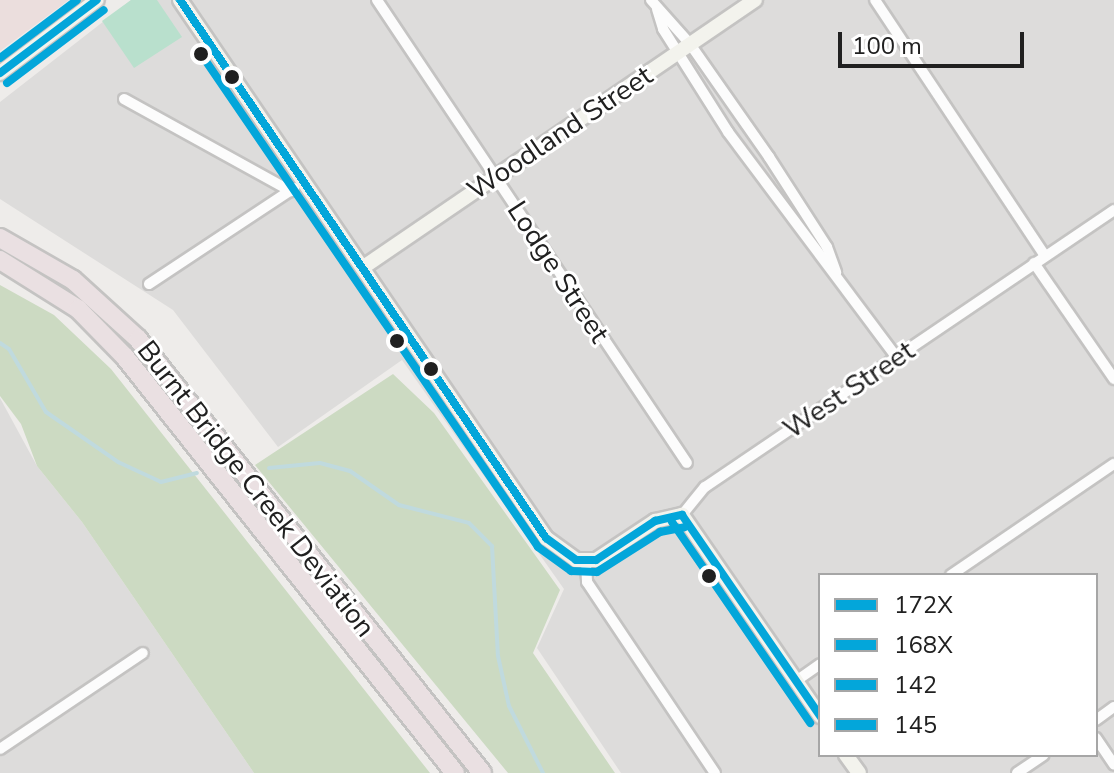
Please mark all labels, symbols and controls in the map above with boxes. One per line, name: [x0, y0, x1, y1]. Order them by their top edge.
scale bar: [842, 16, 1028, 66]
text: 100 m: [852, 30, 922, 62]
unlabelled marker: [193, 46, 209, 62]
street label: Woodland Street: [461, 59, 659, 207]
unlabelled marker: [224, 69, 240, 85]
street label: Lodge Street: [500, 195, 616, 349]
unlabelled marker: [389, 333, 405, 349]
street label: Burnt Bridge Creek Deviation: [130, 334, 382, 644]
street label: West Street: [777, 334, 921, 446]
unlabelled marker: [423, 361, 439, 377]
unlabelled marker: [701, 568, 717, 584]
legend: [818, 573, 1098, 757]
text: 172X: [894, 589, 953, 621]
text: 168X: [894, 629, 953, 661]
text: 142: [894, 669, 937, 701]
text: 145: [894, 709, 937, 741]

